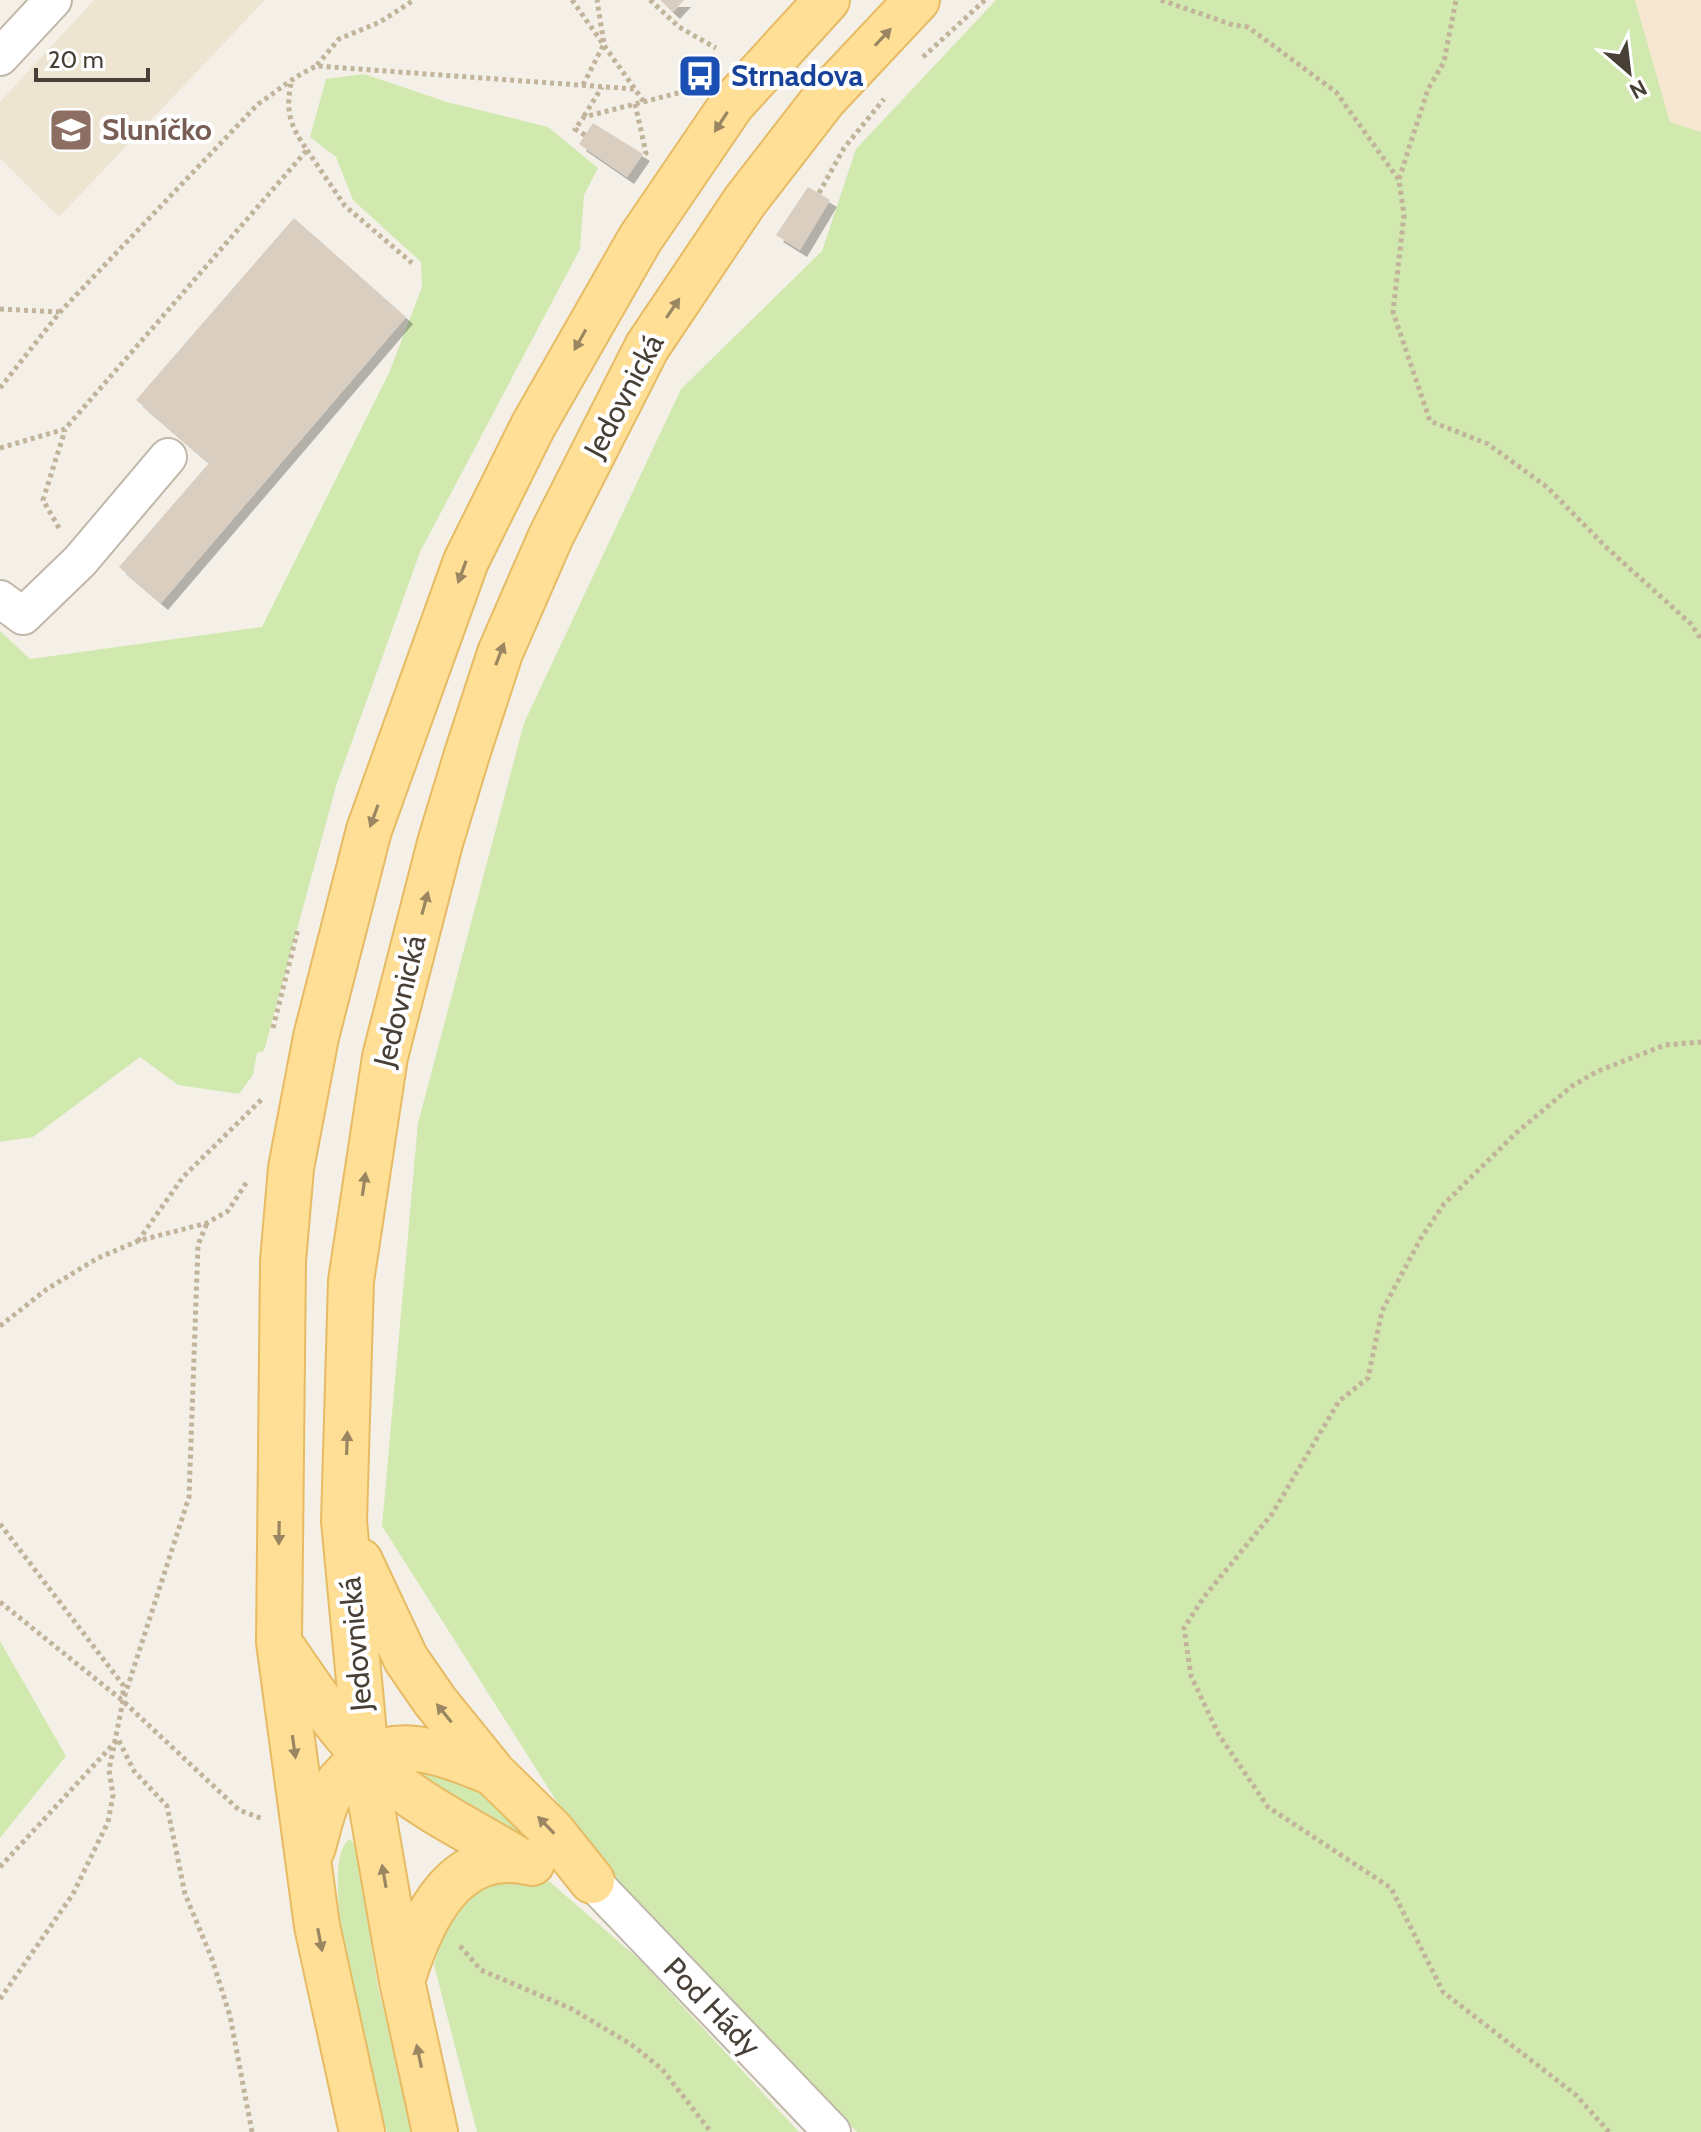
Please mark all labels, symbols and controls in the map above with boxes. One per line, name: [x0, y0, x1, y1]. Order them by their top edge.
one-way arrow: [874, 27, 892, 46]
scale bar: [36, 32, 148, 82]
north arrow: [1589, 32, 1669, 112]
text: 20 m: [48, 45, 104, 74]
bus stop icon: Strnadova: [676, 52, 724, 100]
place label: Strnadova: [731, 57, 863, 94]
text: N: [1625, 74, 1651, 105]
school or university icon: Sluníčko: [47, 106, 95, 154]
place label: Sluníčko: [102, 111, 212, 148]
one-way arrow: [714, 111, 729, 132]
one-way arrow: [665, 298, 680, 319]
street label: Jedovnická: [575, 327, 672, 465]
one-way arrow: [574, 329, 588, 351]
one-way arrow: [456, 560, 468, 584]
one-way arrow: [494, 642, 507, 666]
one-way arrow: [368, 805, 380, 829]
one-way arrow: [419, 891, 431, 916]
street label: Jedovnická: [365, 930, 434, 1072]
one-way arrow: [358, 1171, 371, 1196]
one-way arrow: [340, 1430, 353, 1455]
one-way arrow: [273, 1521, 285, 1546]
street label: Jedovnická: [331, 1575, 380, 1714]
one-way arrow: [437, 1703, 453, 1723]
one-way arrow: [288, 1735, 301, 1760]
one-way arrow: [537, 1816, 556, 1835]
one-way arrow: [377, 1863, 389, 1888]
one-way arrow: [315, 1928, 327, 1953]
street label: Pod Hády: [656, 1949, 769, 2064]
one-way arrow: [412, 2044, 424, 2069]

